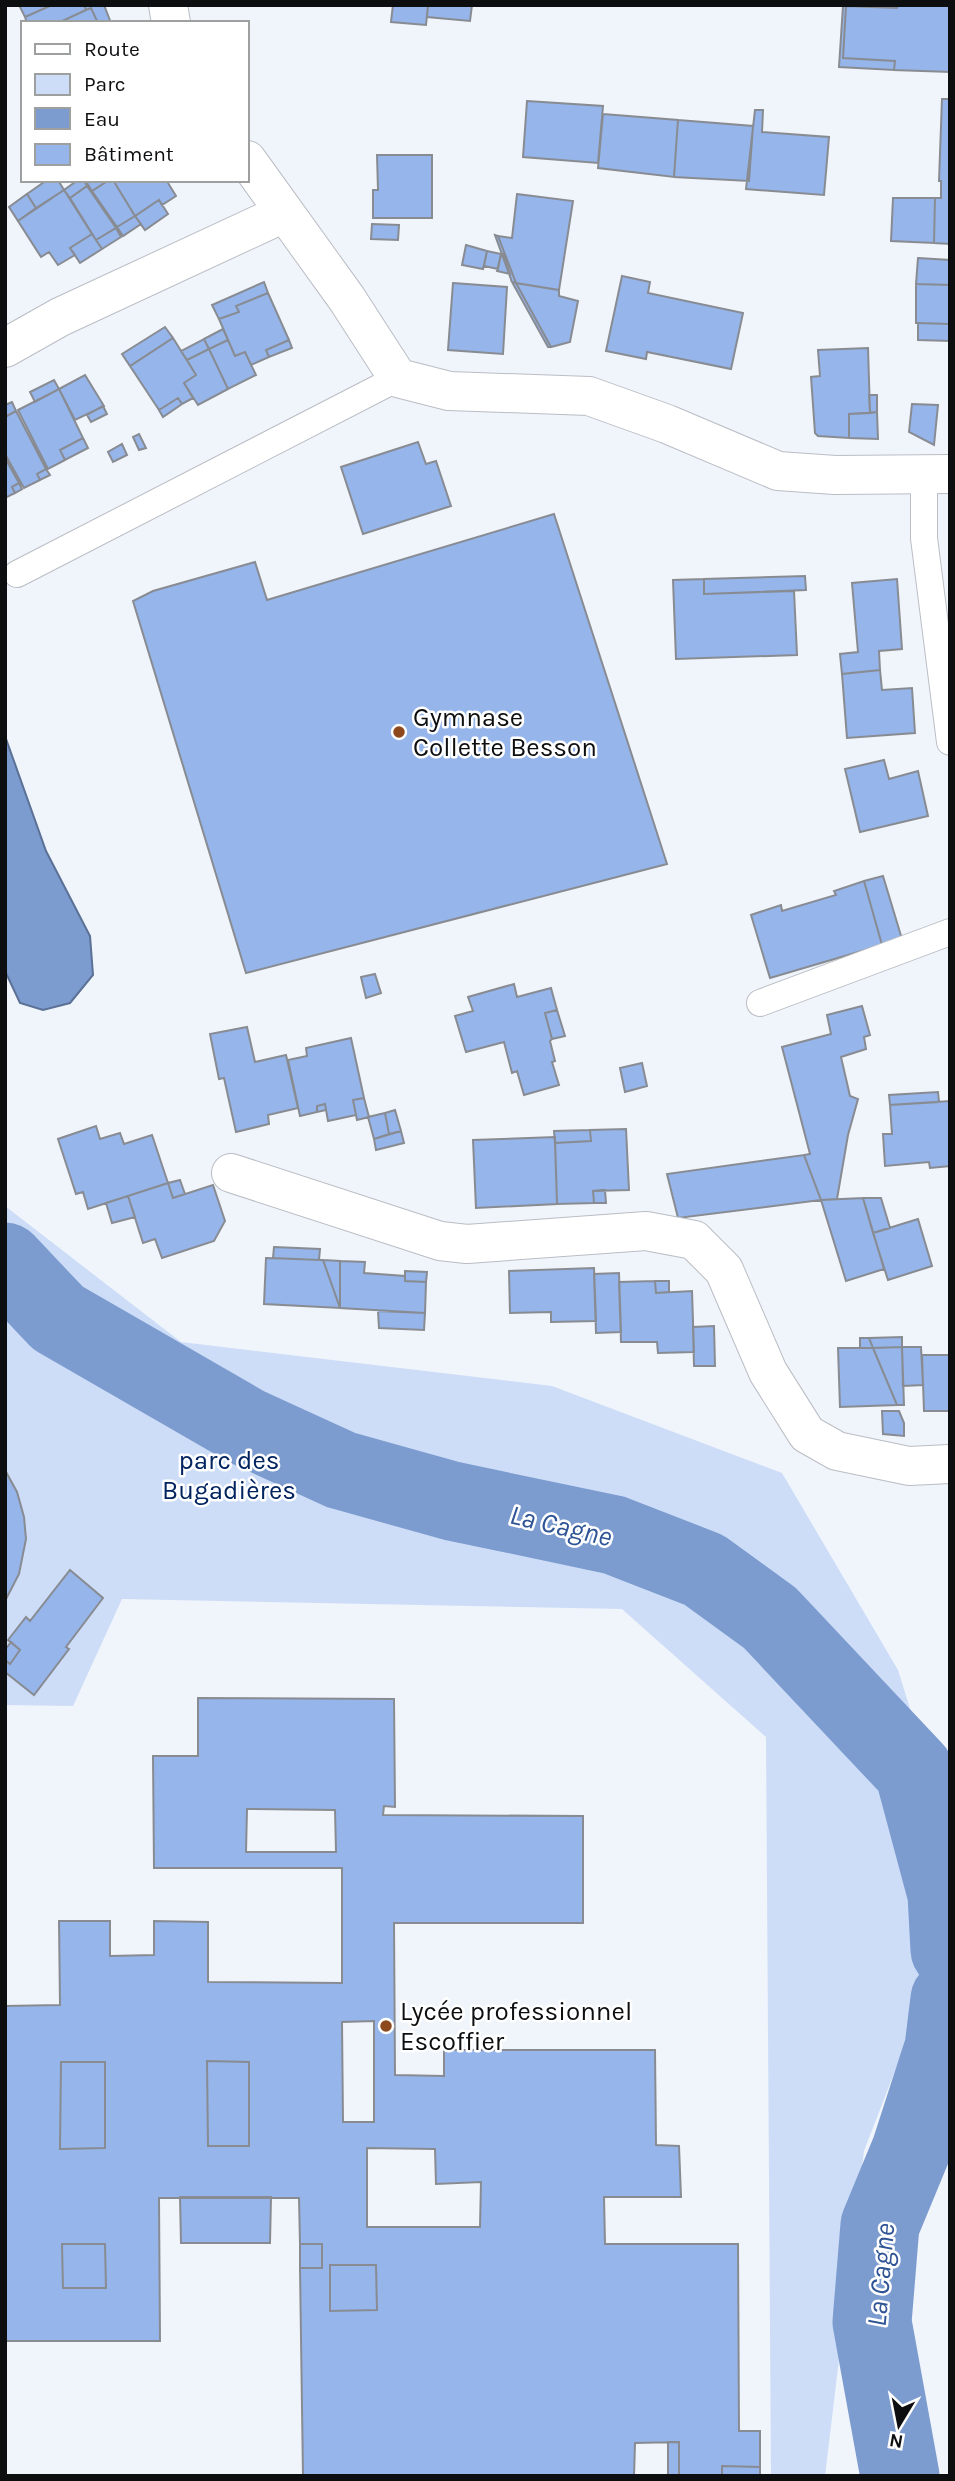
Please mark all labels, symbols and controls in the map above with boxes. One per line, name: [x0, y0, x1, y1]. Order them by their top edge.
legend: [21, 21, 248, 182]
text: Route: [84, 37, 140, 61]
text: Parc: [84, 72, 126, 96]
text: Eau: [84, 107, 120, 131]
text: Bâtiment: [84, 142, 174, 166]
place label: Gymnase Collette Besson: [413, 702, 597, 763]
marker: Gymnase Collette Besson: [391, 724, 407, 740]
park label: parc des Bugadières: [162, 1445, 296, 1506]
water label: La Cagne: [507, 1498, 615, 1553]
place label: Lycée professionnel Escoffier: [400, 1996, 632, 2057]
marker: Lycée professionnel Escoffier: [378, 2018, 394, 2034]
water label: La Cagne: [860, 2222, 901, 2328]
north arrow: [864, 2390, 934, 2460]
text: N: [888, 2429, 905, 2453]

